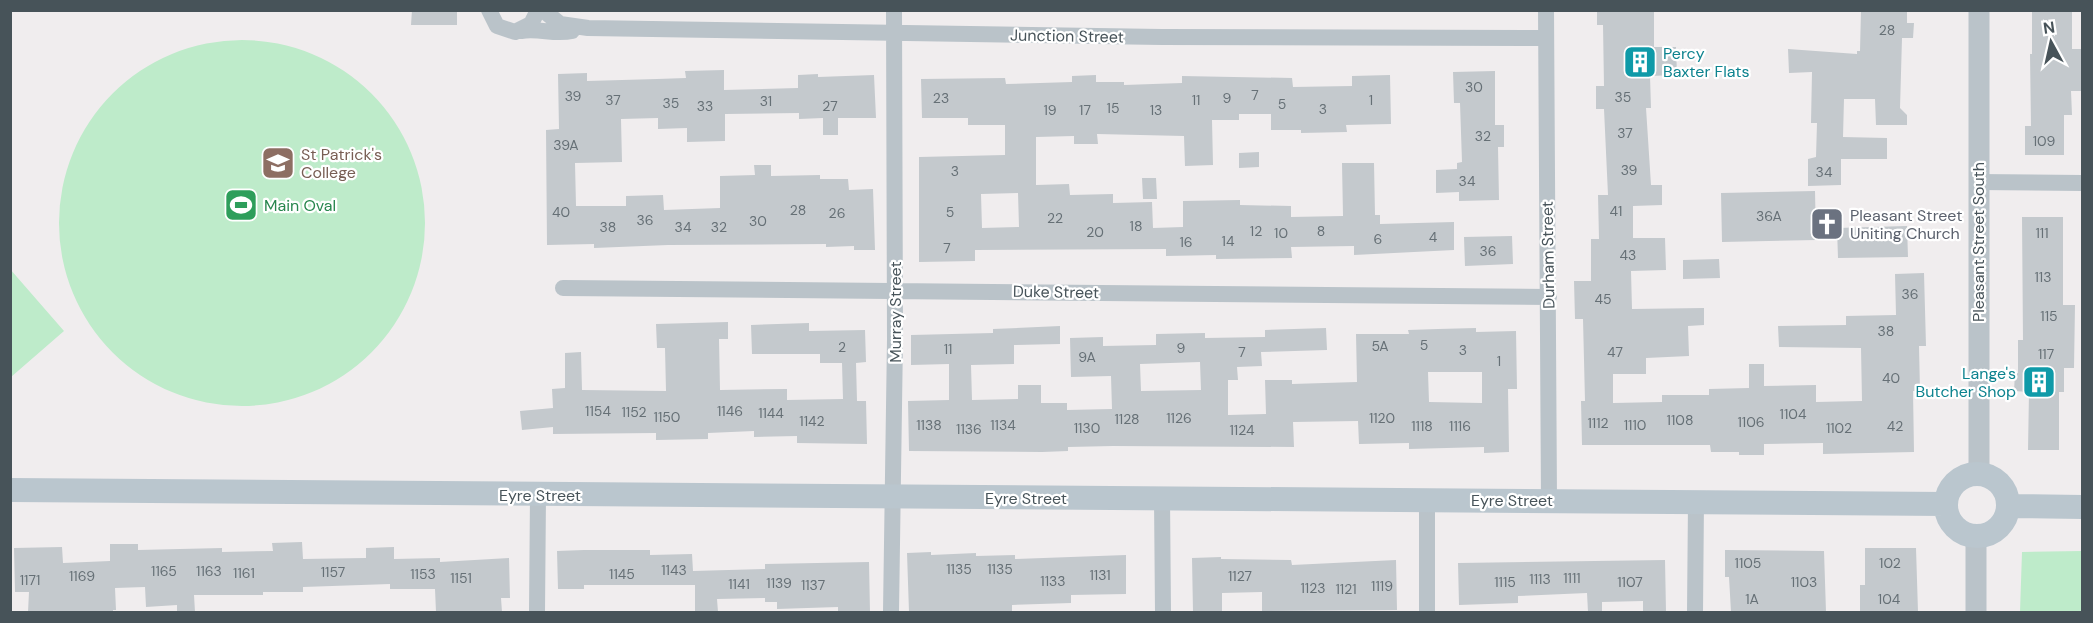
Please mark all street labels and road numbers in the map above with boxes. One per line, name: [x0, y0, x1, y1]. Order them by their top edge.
street label: Junction Street: [1010, 25, 1124, 47]
street label: Pleasant Street South: [1968, 162, 1989, 322]
street label: Durham Street: [1537, 201, 1559, 309]
street label: Murray Street: [885, 261, 906, 363]
street label: Duke Street: [1013, 281, 1099, 303]
street label: Eyre Street: [499, 485, 581, 506]
street label: Eyre Street: [985, 488, 1067, 509]
street label: Eyre Street: [1471, 490, 1553, 511]

